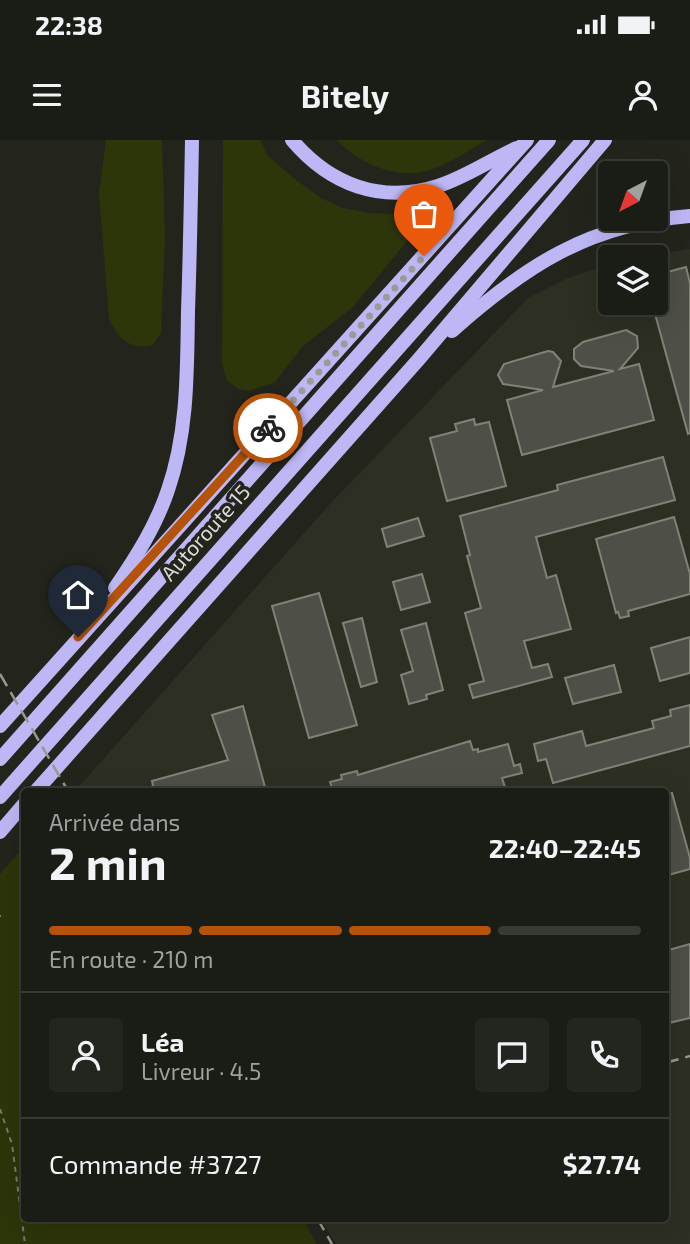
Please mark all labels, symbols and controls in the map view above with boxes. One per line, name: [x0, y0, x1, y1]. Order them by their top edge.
text: 22:38: [35, 9, 103, 40]
icon: menu: [28, 76, 66, 114]
text: Bitely: [301, 76, 389, 114]
icon: person: [624, 76, 662, 114]
north arrow: [598, 161, 668, 231]
map controls: [598, 161, 668, 315]
pin: [394, 184, 454, 256]
icon: bag: [405, 195, 443, 233]
button: layers: [598, 245, 668, 315]
courier: [233, 393, 303, 463]
icon: bike: [249, 409, 287, 447]
street label: Autoroute 15: [155, 479, 255, 585]
pin: [48, 565, 108, 637]
icon: home: [59, 576, 97, 614]
text: Arrivée dans: [49, 808, 180, 836]
text: 22:40–22:45: [489, 832, 641, 863]
text: 2 min: [49, 834, 167, 889]
text: En route · 210 m: [49, 945, 214, 973]
button: person: [49, 1018, 123, 1092]
button: chat: [475, 1018, 549, 1092]
button: phone: [567, 1018, 641, 1092]
text: Léa: [141, 1026, 184, 1057]
text: Livreur · 4.5: [141, 1057, 261, 1085]
text: Commande #3727: [49, 1148, 262, 1179]
text: $27.74: [562, 1148, 641, 1179]

